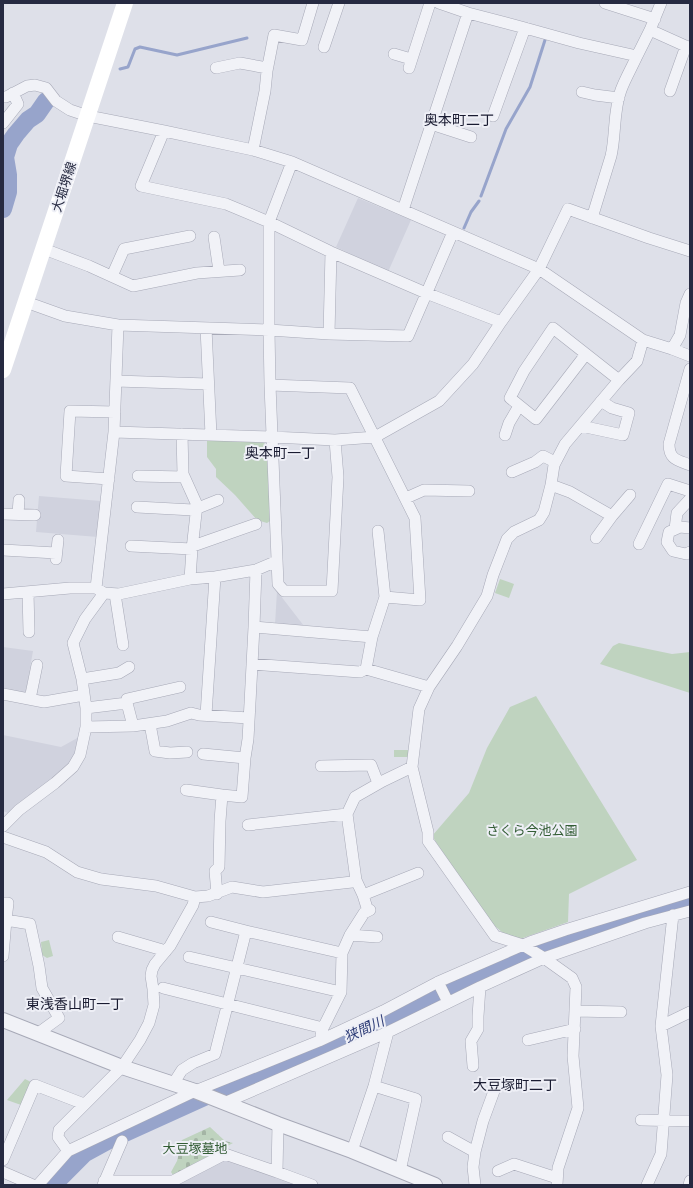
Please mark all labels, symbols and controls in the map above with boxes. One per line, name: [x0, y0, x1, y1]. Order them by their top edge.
district label: 奥本町二丁: [424, 111, 494, 129]
street label: 大堀堺線: [48, 160, 80, 214]
district label: 奥本町一丁: [245, 444, 315, 462]
park label: さくら今池公園: [486, 822, 578, 839]
district label: 東浅香山町一丁: [26, 995, 124, 1013]
water label: 狭間川: [341, 1011, 389, 1046]
district label: 大豆塚町二丁: [473, 1076, 557, 1094]
park label: 大豆塚墓地: [162, 1140, 228, 1157]

